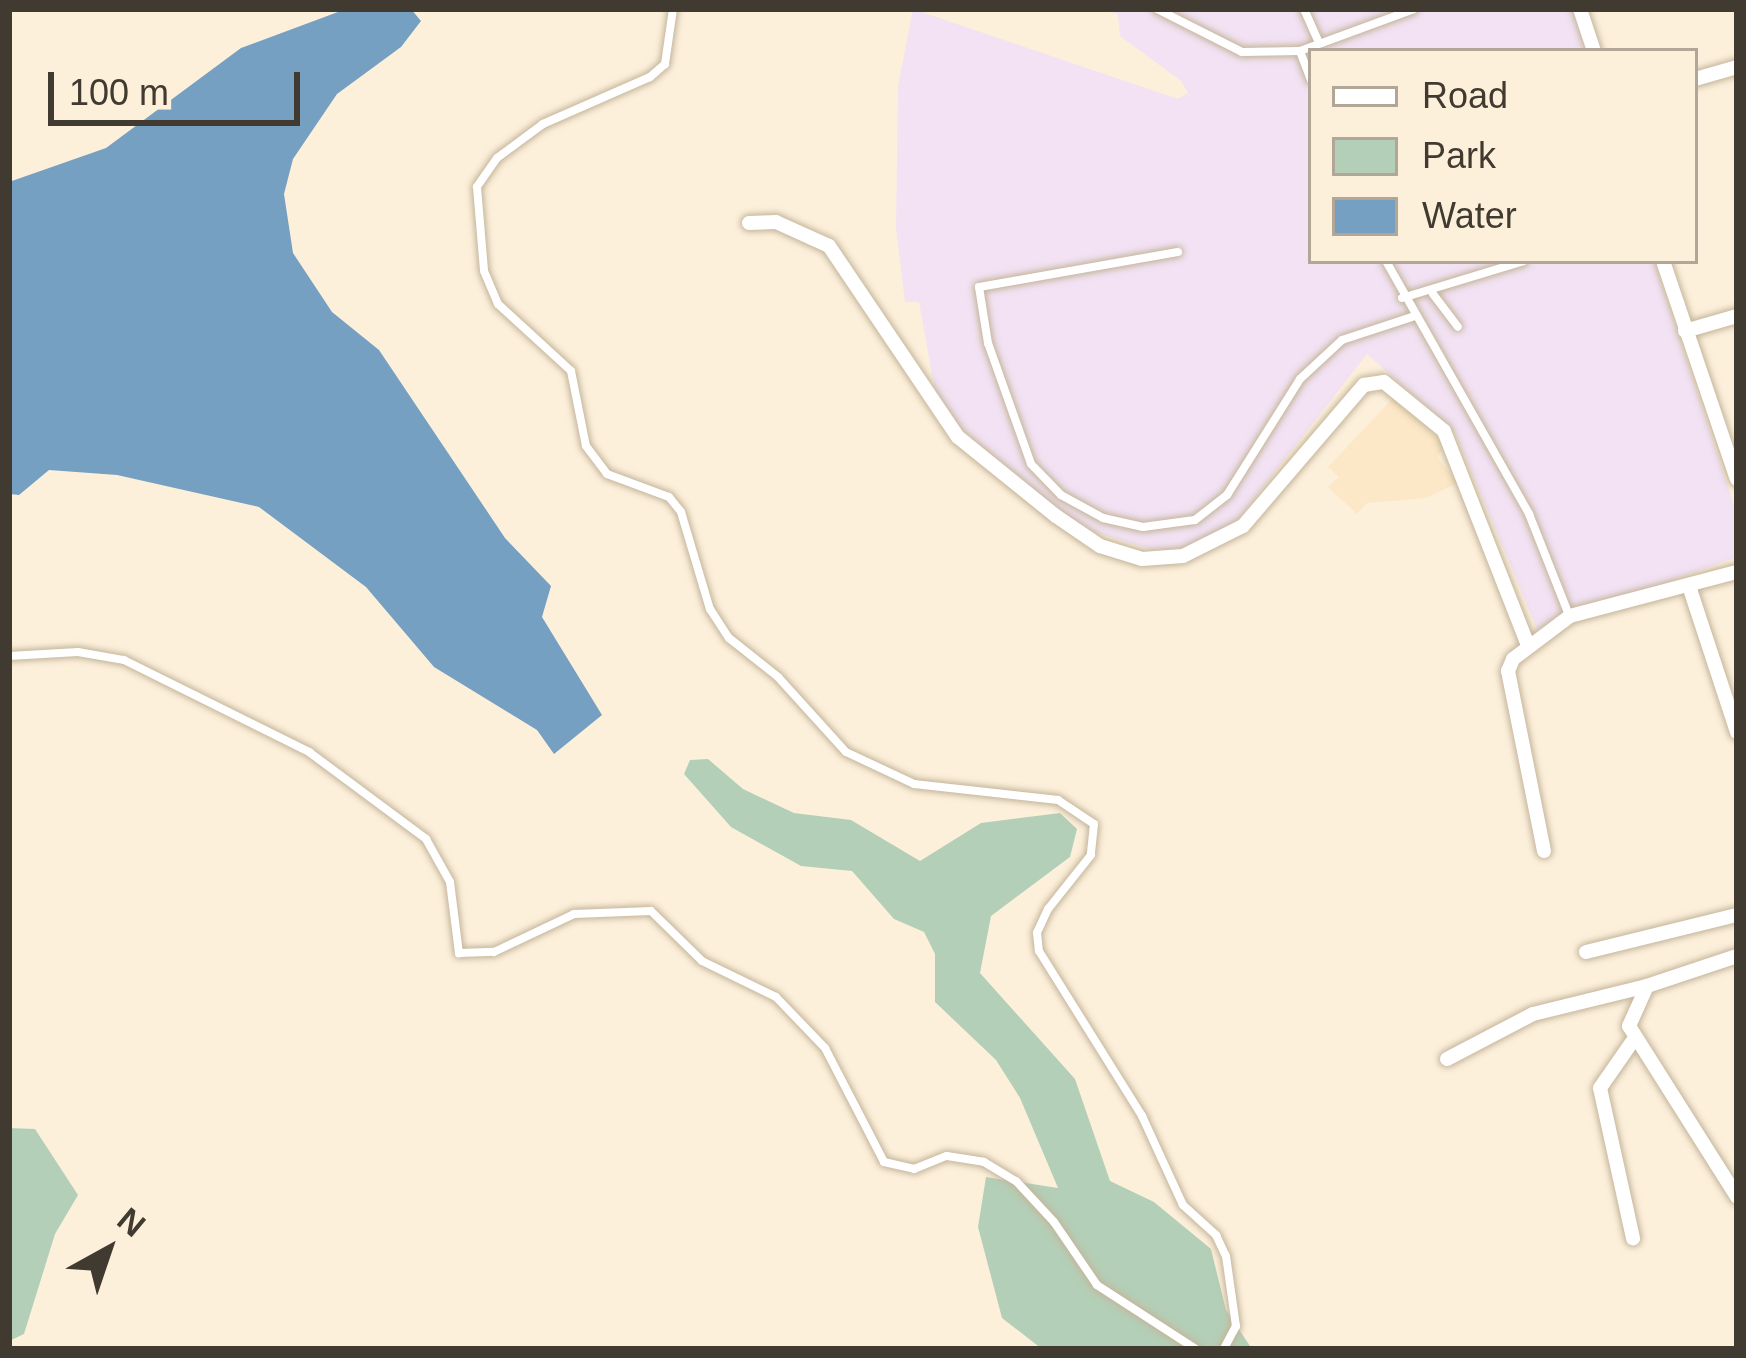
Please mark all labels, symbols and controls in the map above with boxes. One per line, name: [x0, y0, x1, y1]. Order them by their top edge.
scale bar: [54, 48, 306, 122]
legend: [1308, 48, 1698, 264]
text: 100 m: [69, 72, 169, 113]
text: Road: [1422, 75, 1508, 116]
text: Park: [1422, 135, 1496, 176]
text: Water: [1422, 195, 1517, 236]
north arrow: [48, 1190, 168, 1310]
text: N: [110, 1200, 152, 1244]

